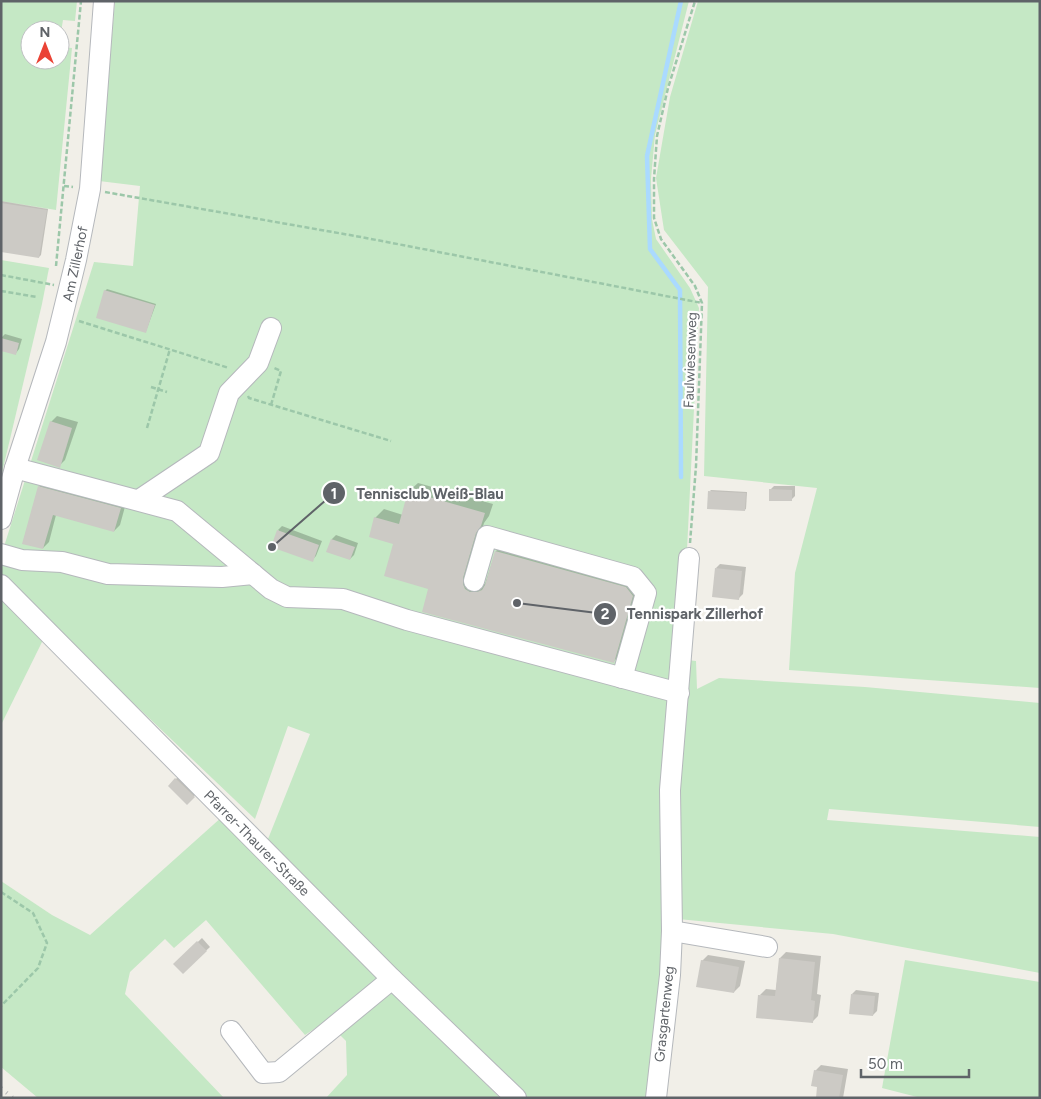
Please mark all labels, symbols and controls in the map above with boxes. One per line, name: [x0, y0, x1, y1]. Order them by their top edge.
north arrow: [20, 20, 70, 70]
text: N: [40, 24, 50, 41]
street label: Am Zillerhof: [59, 224, 92, 303]
street label: Faulwiesenweg: [680, 312, 701, 408]
callout: Tennisclub Weiß-Blau: [321, 478, 514, 508]
text: 1: [331, 485, 337, 503]
text: Tennisclub Weiß-Blau: [356, 485, 504, 503]
callout: Tennispark Zillerhof: [592, 599, 773, 629]
text: 2: [601, 605, 610, 623]
text: Tennispark Zillerhof: [627, 605, 763, 623]
street label: Pfarrer-Thaurer-Straße: [200, 787, 313, 900]
street label: Grasgartenweg: [651, 965, 678, 1063]
scale bar: [861, 1046, 968, 1078]
text: 50 m: [868, 1055, 903, 1073]

